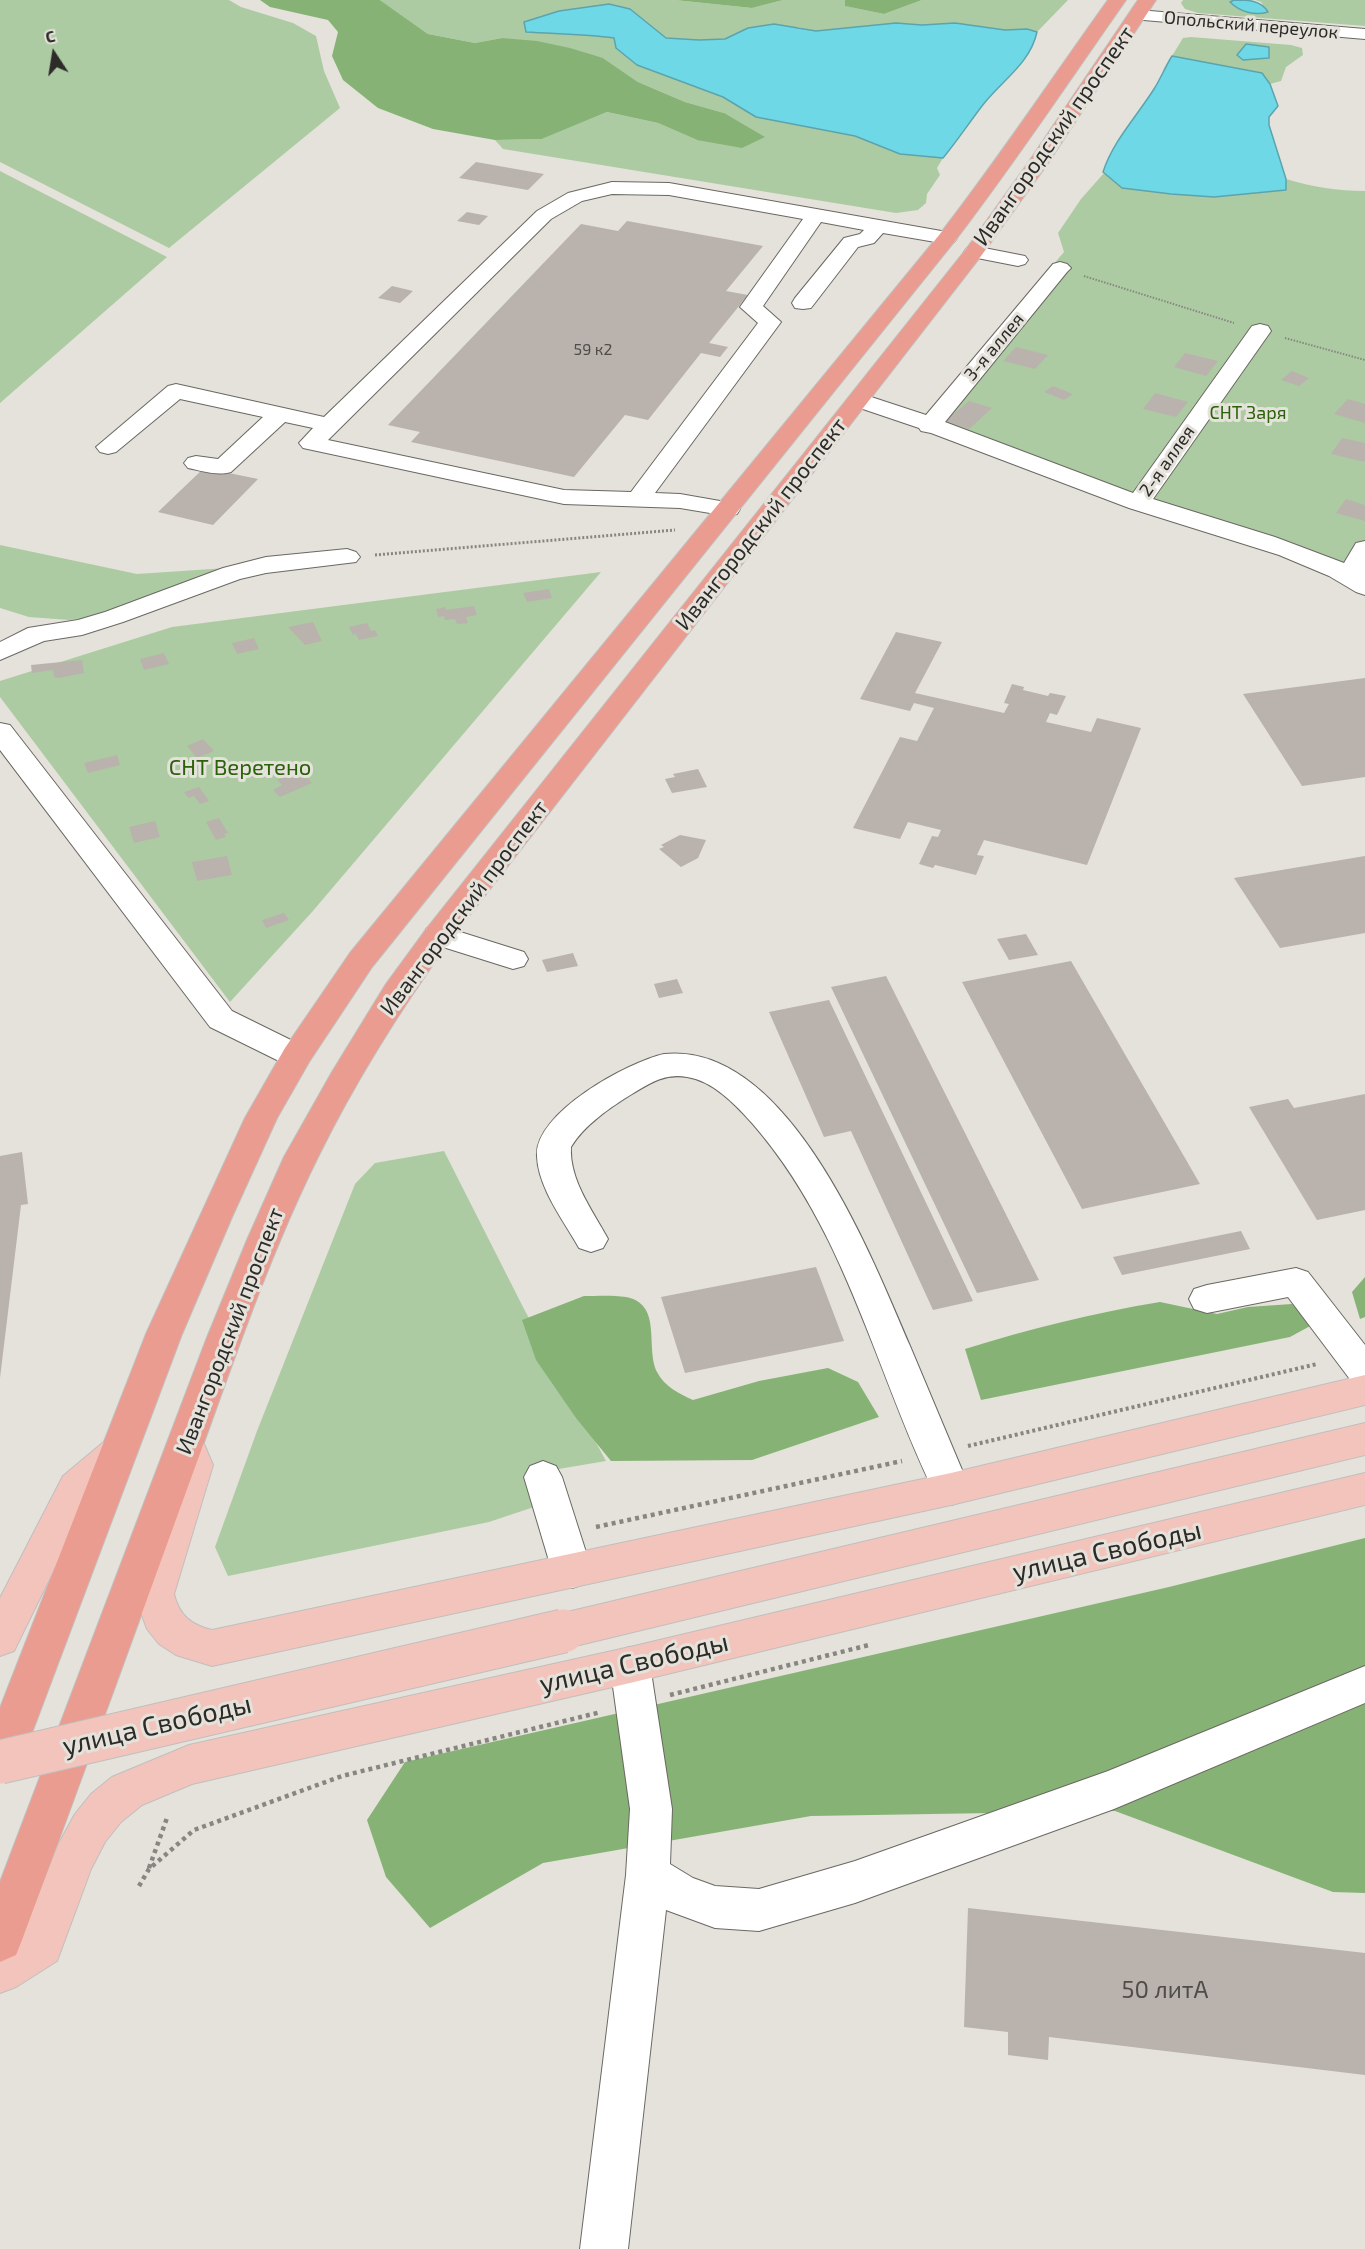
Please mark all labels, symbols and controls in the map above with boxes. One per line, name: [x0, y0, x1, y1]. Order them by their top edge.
street label: Опольский переулок: [1163, 7, 1339, 43]
street label: Ивангородский проспект: [968, 21, 1140, 251]
north arrow: [24, 24, 84, 84]
text: С: [44, 26, 57, 46]
street label: 3-я аллея: [960, 309, 1028, 385]
house number: 59 к2: [574, 340, 612, 360]
park label: СНТ Заря: [1210, 402, 1286, 424]
street label: Ивангородский проспект: [670, 413, 852, 635]
street label: 2-я аллея: [1135, 421, 1199, 501]
park label: СНТ Веретено: [169, 755, 311, 781]
street label: Ивангородский проспект: [375, 795, 553, 1021]
street label: Ивангородский проспект: [171, 1204, 289, 1458]
street label: улица Свободы: [1009, 1514, 1205, 1588]
street label: улица Свободы: [536, 1626, 732, 1700]
street label: улица Свободы: [59, 1688, 255, 1762]
house number: 50 литА: [1122, 1976, 1208, 2004]

